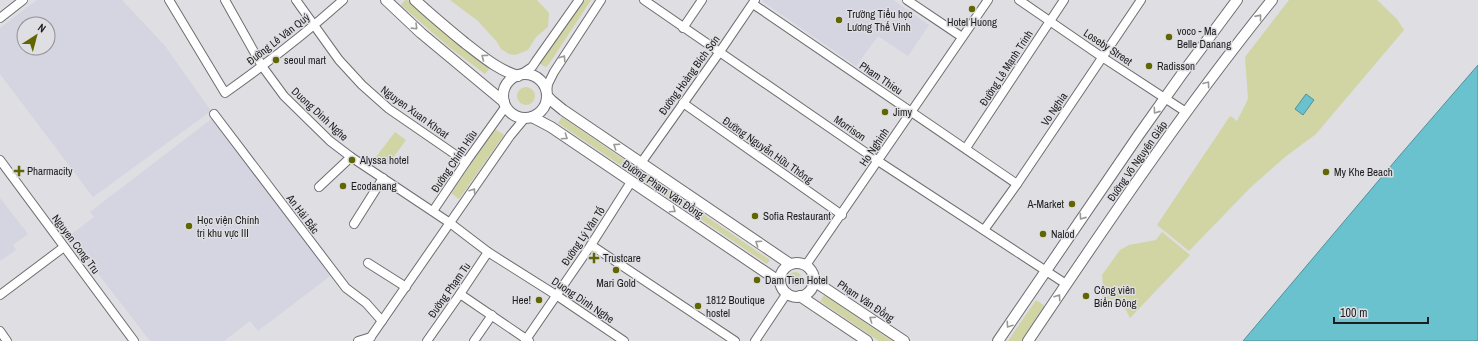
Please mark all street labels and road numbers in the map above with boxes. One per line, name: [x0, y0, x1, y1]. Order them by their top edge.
street label: Đường Lê Văn Quý: [244, 10, 313, 68]
street label: Loseby Street: [1081, 26, 1135, 69]
street label: Đường Lê Mạnh Trinh: [976, 28, 1036, 108]
street label: Đường Hoàng Bích Sơn: [655, 33, 723, 117]
street label: Pham Thieu: [857, 59, 905, 97]
street label: Nguyen Xuan Khoat: [378, 83, 452, 142]
street label: Duong Dinh Nghe: [289, 84, 351, 144]
street label: Vo Nghia: [1038, 90, 1070, 128]
street label: Morrison: [831, 112, 869, 144]
street label: Đường Nguyễn Hữu Thông: [720, 114, 816, 186]
street label: Đường Võ Nguyên Giáp: [1104, 118, 1170, 204]
street label: Ho Nghinh: [856, 125, 892, 169]
street label: Đường Chính Hữu: [428, 127, 480, 195]
street label: Đường Phạm Văn Đồng: [620, 157, 706, 221]
street label: An Hải Bắc: [283, 191, 323, 237]
street label: Đường Lý Văn Tố: [558, 204, 608, 268]
street label: Nguyen Cong Tru: [49, 212, 103, 276]
street label: Đường Phạm Tu: [425, 259, 473, 321]
street label: Duong Dinh Nghe: [549, 274, 617, 326]
street label: Phạm Văn Đồng: [835, 277, 897, 325]

